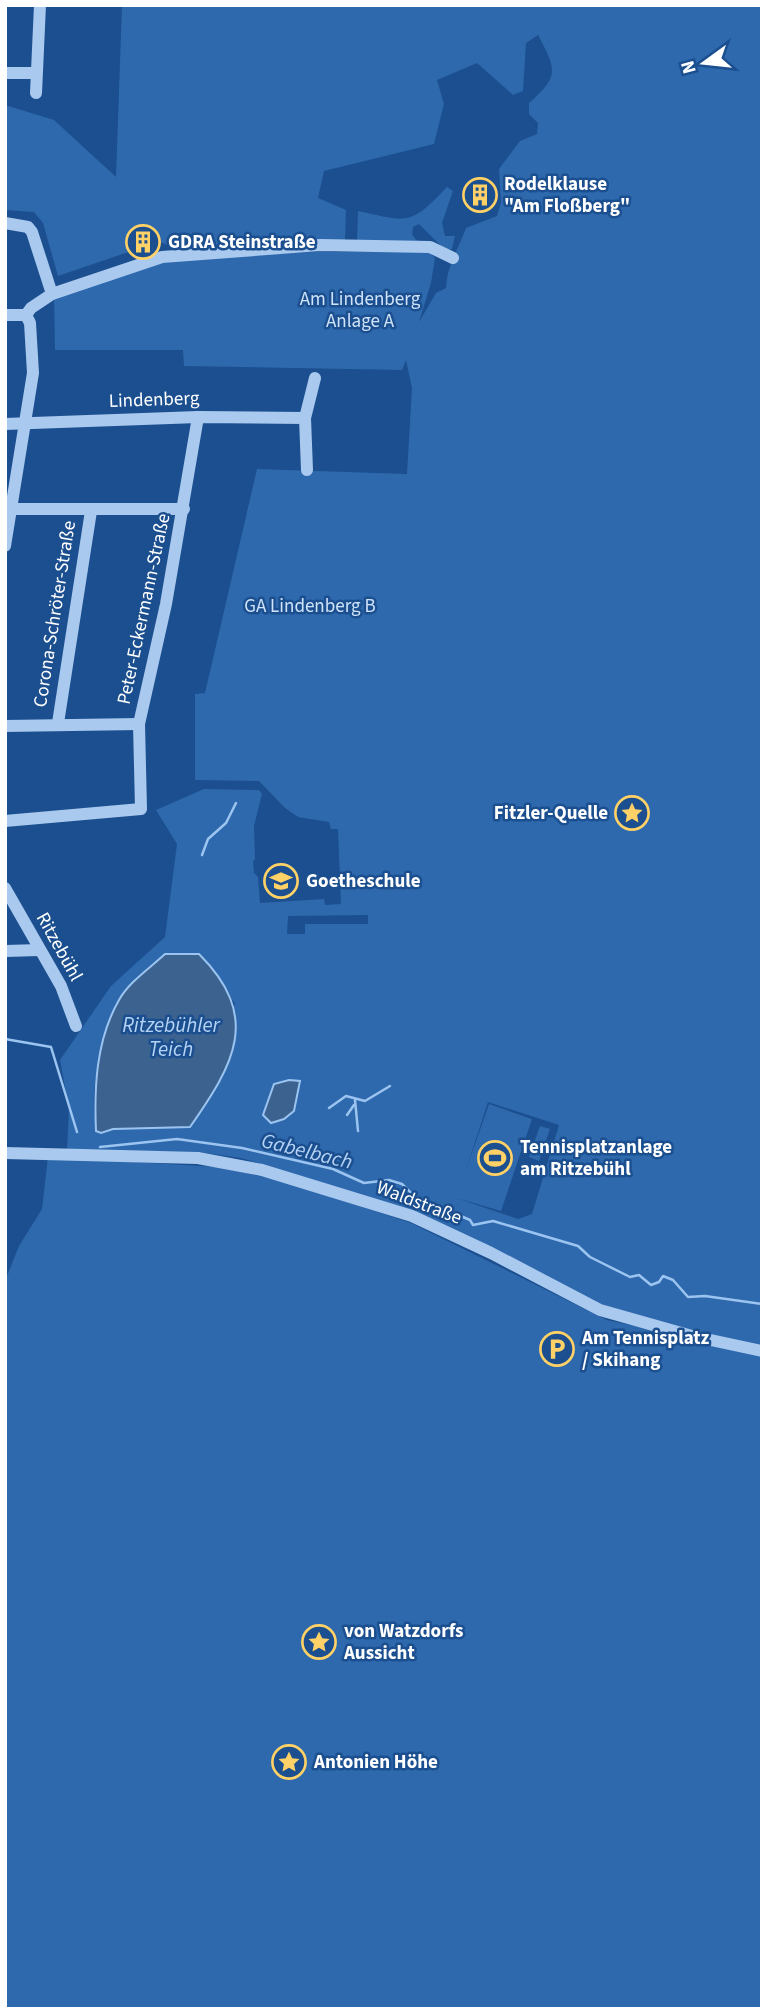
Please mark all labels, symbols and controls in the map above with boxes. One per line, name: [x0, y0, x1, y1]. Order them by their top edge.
north arrow: [669, 28, 739, 98]
text: N: [674, 57, 704, 77]
place label: Rodelklause "Am Floßberg": [504, 171, 630, 220]
building icon: Rodelklause "Am Floßberg": [461, 176, 499, 214]
building icon: GDRA Steinstraße: [124, 223, 162, 261]
place label: GDRA Steinstraße: [168, 229, 316, 256]
park label: Am Lindenberg Anlage A: [300, 286, 421, 335]
street label: Lindenberg: [108, 385, 200, 415]
street label: Peter-Eckermann-Straße: [111, 511, 177, 707]
street label: Corona-Schröter-Straße: [27, 519, 83, 709]
park label: GA Lindenberg B: [244, 593, 376, 620]
place icon: Fitzler-Quelle: [613, 794, 651, 832]
place label: Fitzler-Quelle: [494, 800, 608, 827]
school or university icon: Goetheschule: [262, 862, 300, 900]
place label: Goetheschule: [306, 868, 421, 895]
street label: Ritzebühl: [29, 908, 89, 987]
water label: Ritzebühler Teich: [122, 1010, 221, 1064]
water label: Gabelbach: [258, 1125, 356, 1177]
place label: Tennisplatzanlage am Ritzebühl: [520, 1134, 672, 1183]
sports icon: Tennisplatzanlage am Ritzebühl: [476, 1139, 514, 1177]
street label: Waldstraße: [372, 1174, 466, 1232]
place label: Am Tennisplatz / Skihang: [581, 1325, 710, 1374]
parking icon: Am Tennisplatz / Skihang: [538, 1330, 576, 1368]
place label: von Watzdorfs Aussicht: [343, 1618, 463, 1667]
place icon: von Watzdorfs Aussicht: [300, 1623, 338, 1661]
place icon: Antonien Höhe: [270, 1743, 308, 1781]
place label: Antonien Höhe: [313, 1749, 438, 1776]

